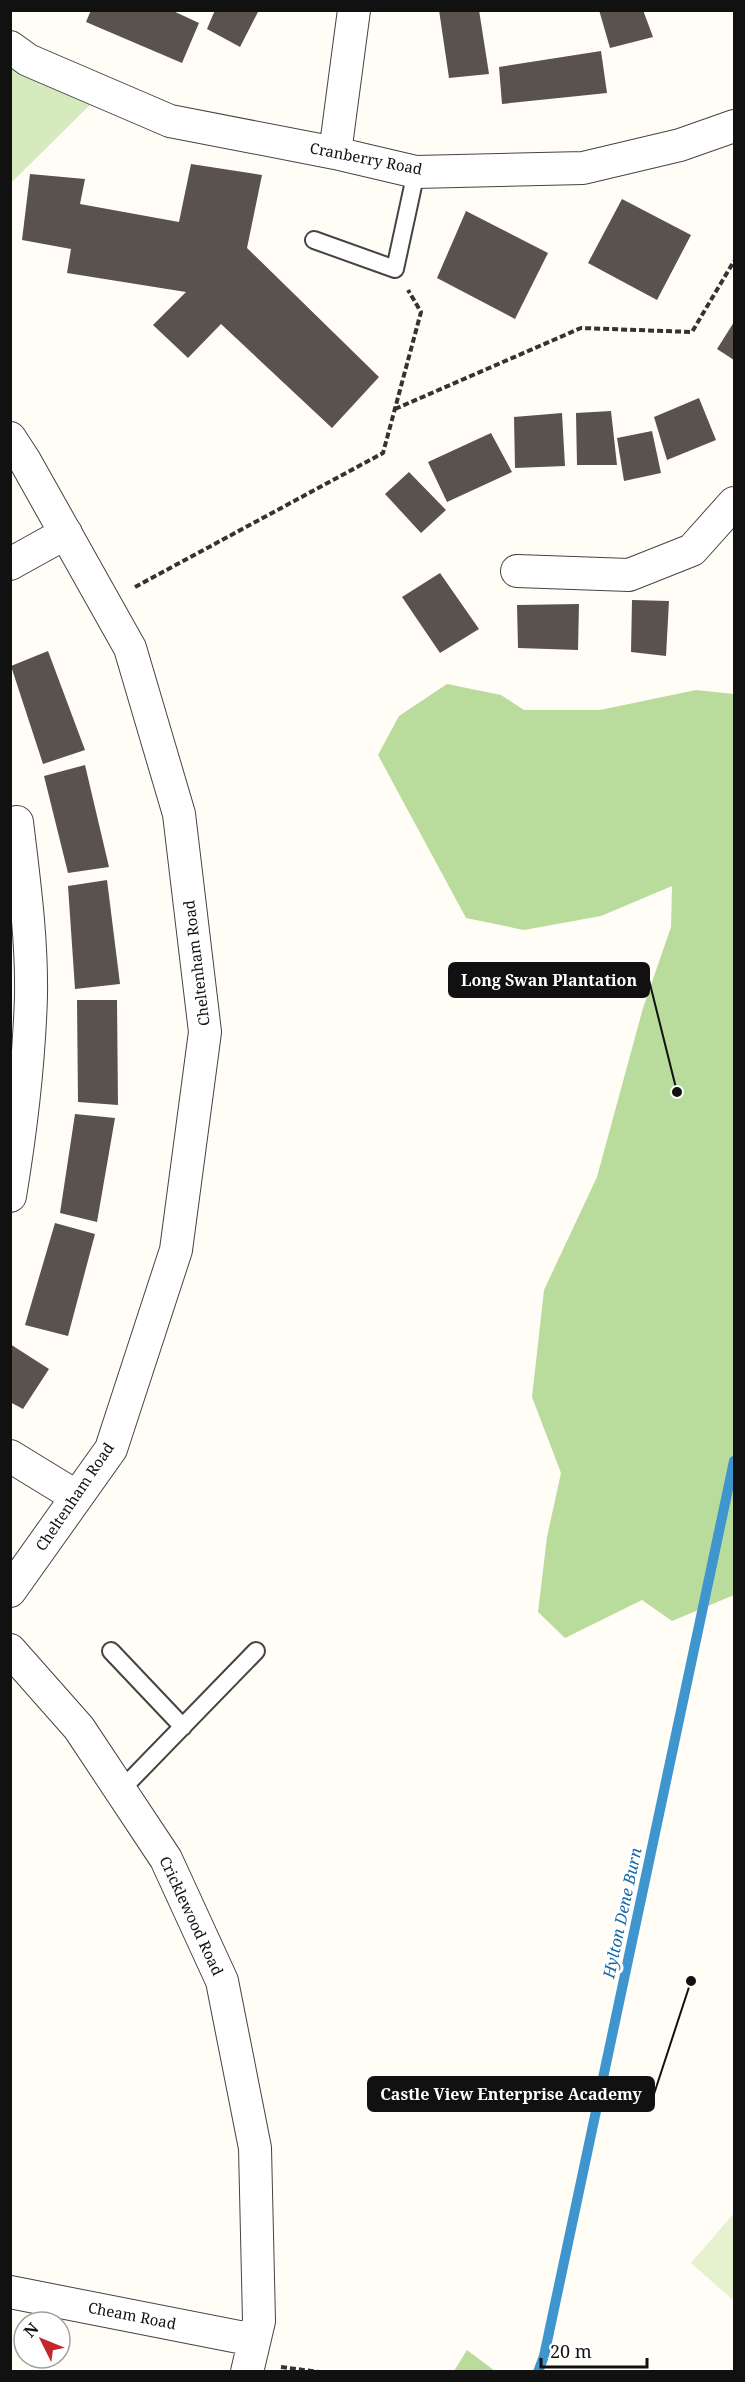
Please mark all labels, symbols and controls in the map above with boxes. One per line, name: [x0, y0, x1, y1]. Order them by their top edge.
street label: Cranberry Road: [308, 137, 424, 179]
street label: Cheltenham Road: [178, 899, 214, 1027]
callout: Long Swan Plantation: [449, 963, 649, 997]
text: Long Swan Plantation: [461, 969, 637, 991]
street label: Cheltenham Road: [30, 1438, 118, 1555]
water label: Hylton Dene Burn: [597, 1845, 647, 1981]
street label: Cricklewood Road: [155, 1853, 228, 1978]
callout: Castle View Enterprise Academy: [368, 2077, 654, 2111]
text: Castle View Enterprise Academy: [380, 2083, 643, 2105]
street label: Cheam Road: [86, 2297, 178, 2333]
north arrow: [12, 2310, 72, 2370]
text: N: [19, 2317, 44, 2342]
scale bar: [541, 2331, 648, 2369]
text: 20 m: [550, 2339, 592, 2363]

